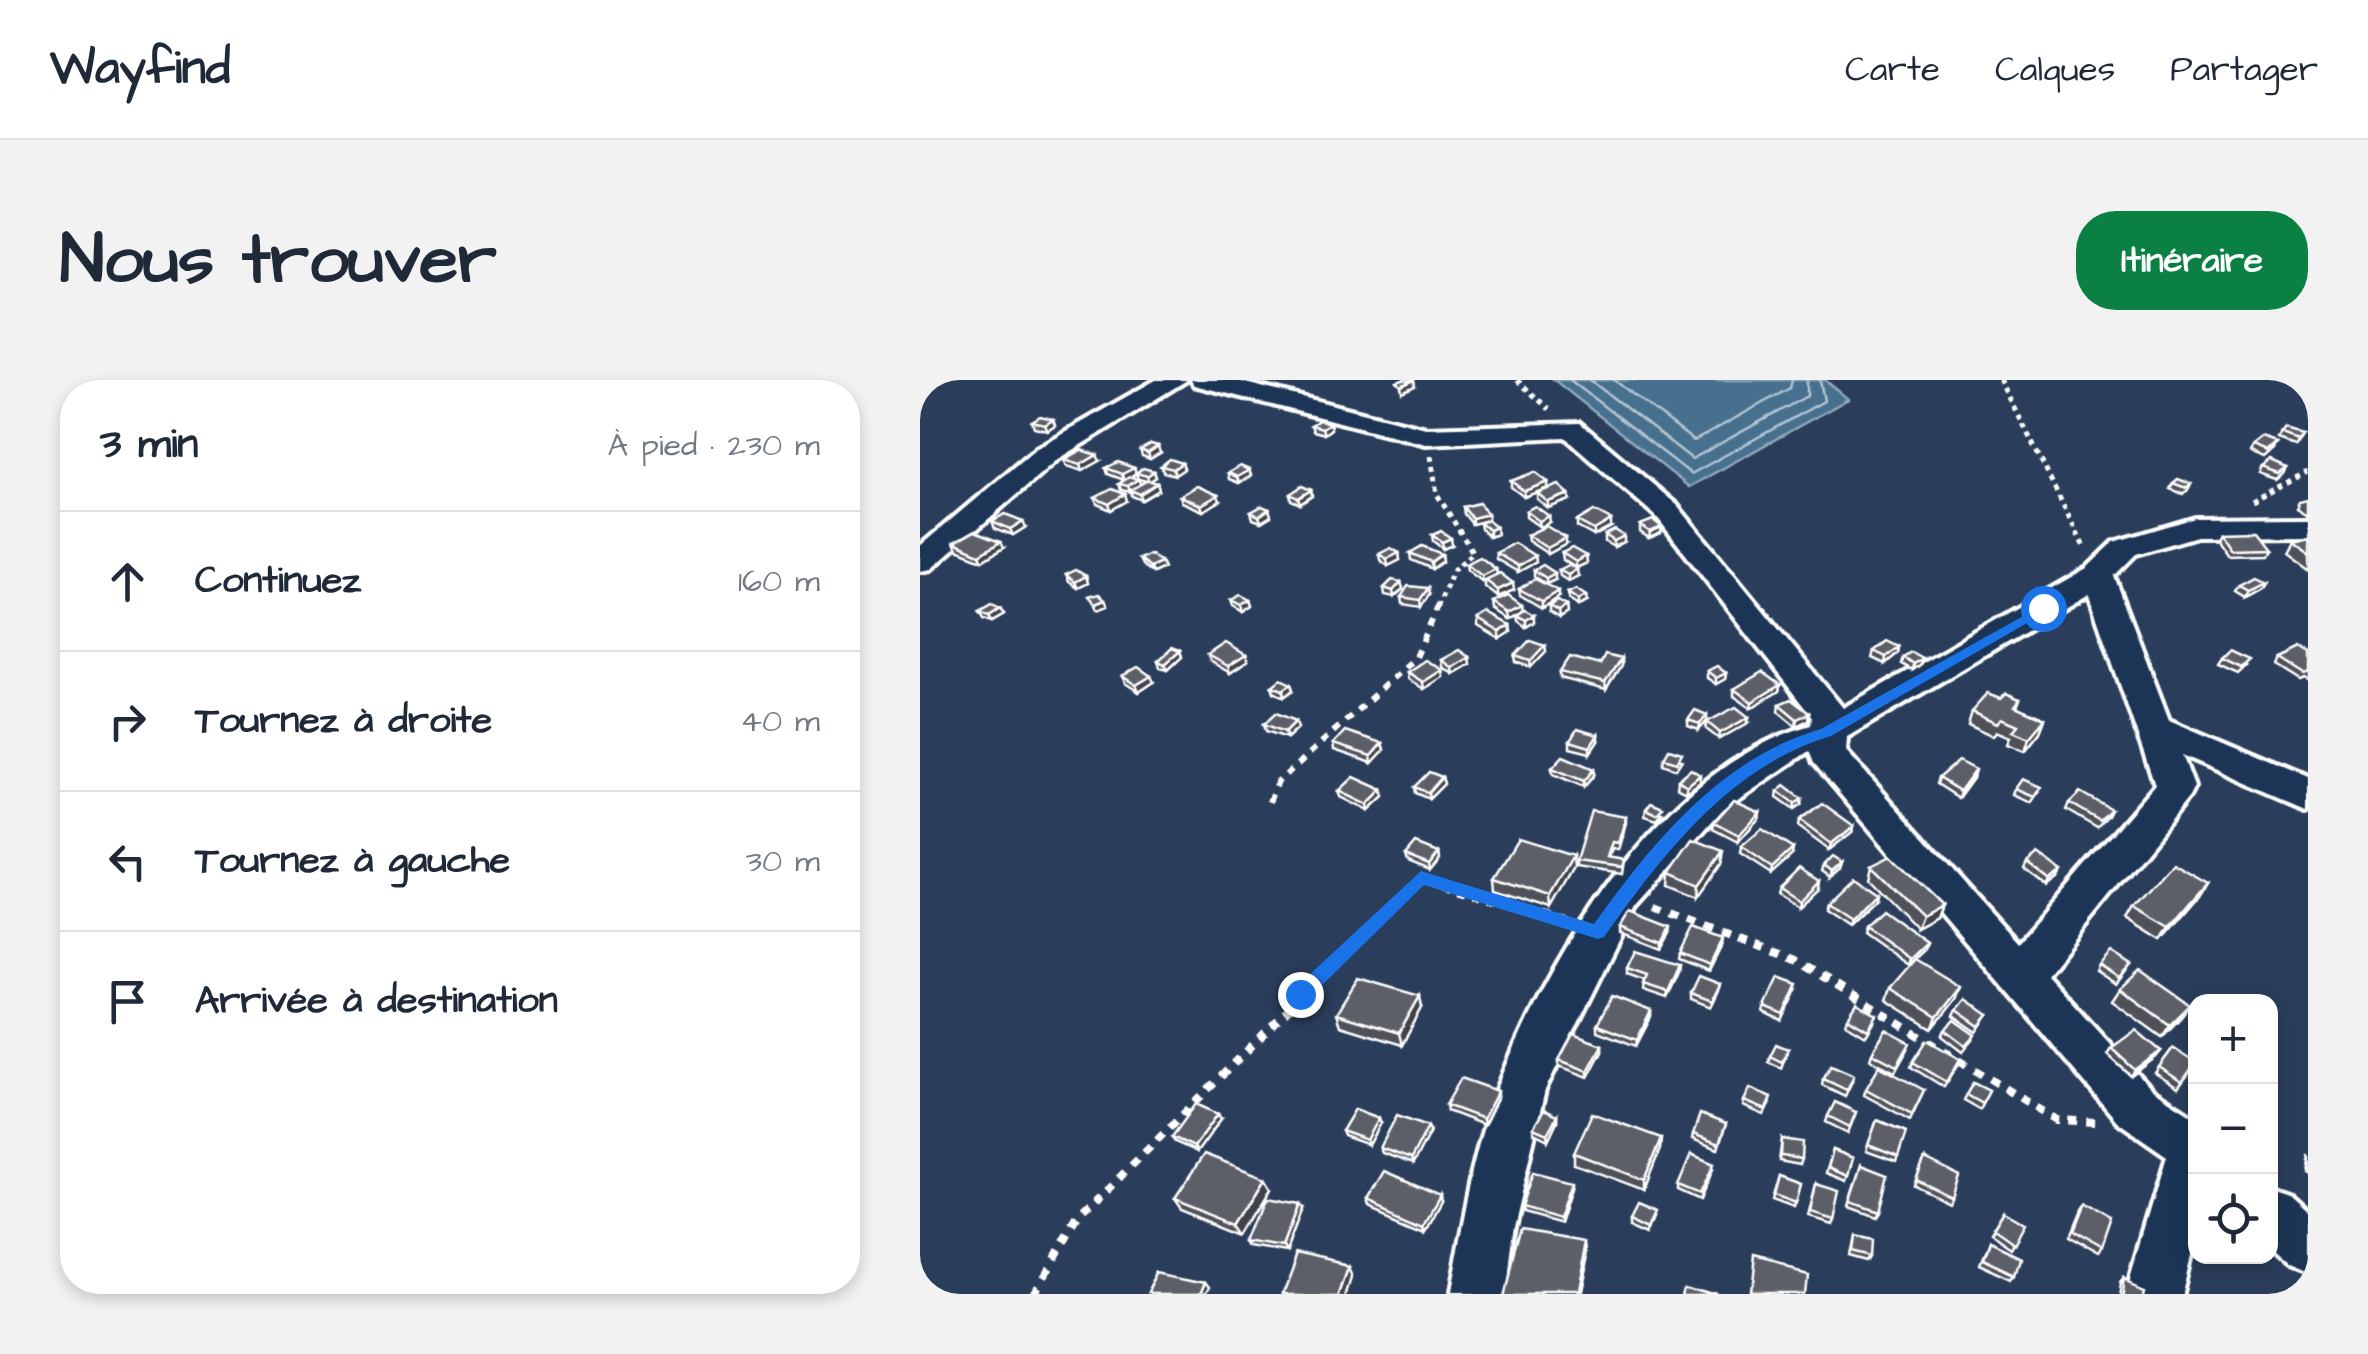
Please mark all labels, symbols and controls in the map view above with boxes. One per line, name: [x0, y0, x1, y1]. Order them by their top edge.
text: Wayfind: [50, 36, 230, 102]
text: Carte: [1845, 45, 1940, 94]
text: Calques: [1995, 45, 2115, 94]
text: Partager: [2170, 45, 2318, 94]
button: Itinéraire: [2076, 211, 2308, 310]
text: Nous trouver: [60, 212, 497, 309]
text: 3 min: [100, 416, 198, 474]
text: À pied · 230 m: [608, 423, 820, 468]
icon: ahead: [100, 554, 155, 609]
text: Continuez: [195, 555, 361, 607]
text: 160 m: [738, 559, 820, 604]
route start: [2021, 586, 2067, 632]
icon: right: [100, 694, 155, 749]
text: Tournez à droite: [195, 695, 492, 747]
text: 40 m: [740, 699, 820, 744]
icon: left: [100, 834, 155, 889]
text: Tournez à gauche: [195, 835, 510, 887]
text: 30 m: [746, 839, 820, 884]
route end: [1278, 972, 1324, 1018]
icon: arrive: [100, 974, 155, 1029]
text: Arrivée à destination: [195, 975, 558, 1027]
map controls: [2188, 994, 2278, 1264]
button: +: [2188, 994, 2278, 1084]
button: −: [2188, 1084, 2278, 1174]
button: locate: [2188, 1174, 2278, 1264]

